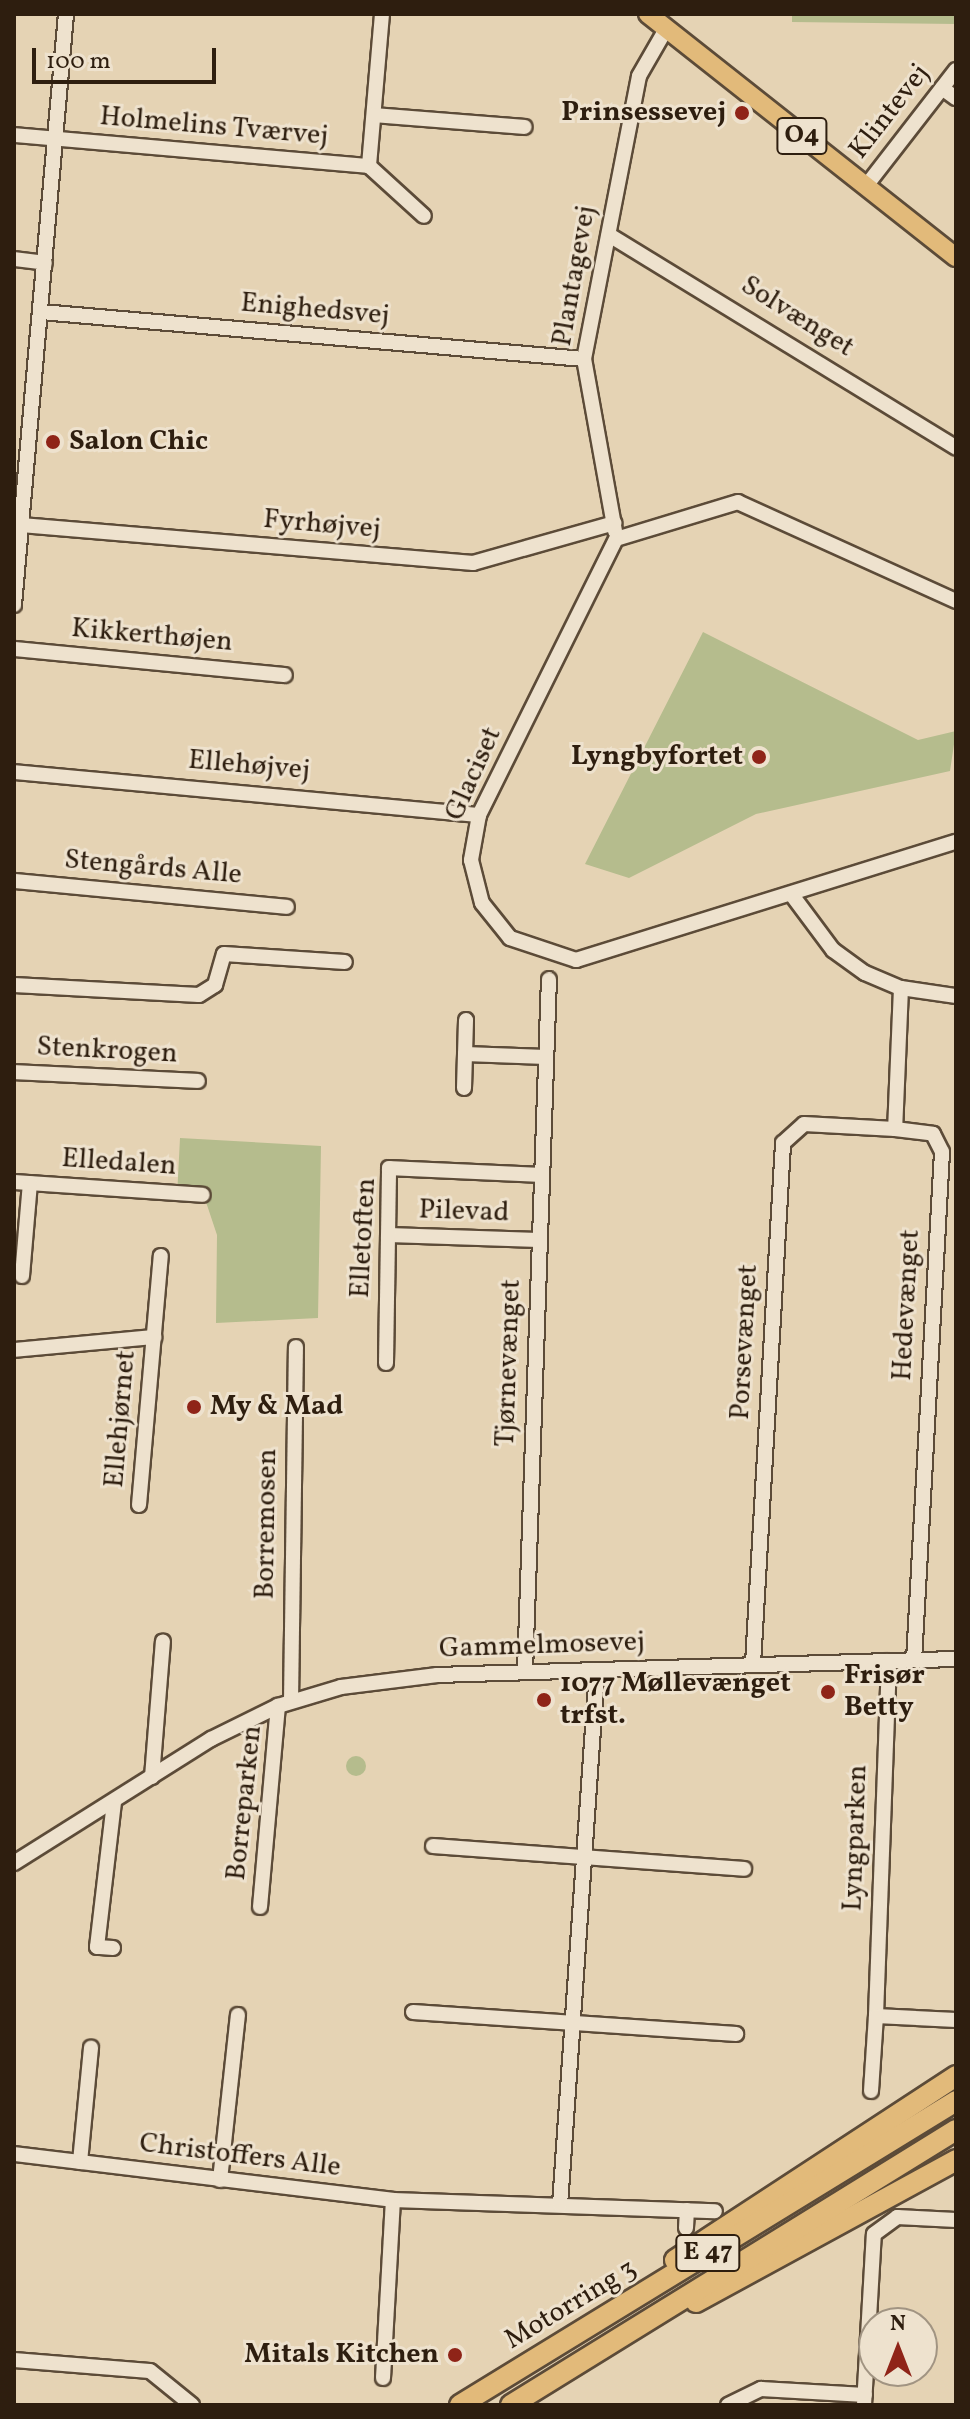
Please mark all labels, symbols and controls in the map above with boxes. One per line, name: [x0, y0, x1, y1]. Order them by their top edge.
scale bar: [36, 32, 220, 82]
text: 100 m: [46, 45, 111, 79]
street label: Klintevej: [843, 58, 937, 166]
place label: Prinsessevej: [561, 96, 726, 130]
street label: Holmelins Tværvej: [98, 100, 330, 154]
marker: Prinsessevej: [733, 104, 751, 122]
road number: O4: [776, 114, 828, 158]
street label: Plantagevej: [546, 203, 604, 349]
street label: Solvænget: [734, 269, 860, 365]
street label: Enighedsvej: [239, 287, 391, 333]
place label: Salon Chic: [69, 425, 208, 459]
marker: Salon Chic: [44, 433, 62, 451]
street label: Fyrhøjvej: [262, 503, 382, 547]
street label: Kikkerthøjen: [70, 612, 234, 660]
street label: Glaciset: [439, 722, 509, 826]
place label: Lyngbyfortet: [571, 740, 743, 774]
street label: Ellehøjvej: [187, 744, 311, 788]
marker: Lyngbyfortet: [750, 748, 768, 766]
street label: Stengårds Alle: [63, 844, 243, 892]
street label: Stenkrogen: [36, 1031, 178, 1071]
street label: Elledalen: [60, 1142, 178, 1184]
street label: Elletoften: [344, 1177, 384, 1299]
street label: Pilevad: [418, 1194, 510, 1230]
street label: Hedevænget: [886, 1228, 928, 1382]
street label: Porsevænget: [724, 1263, 766, 1421]
street label: Tjørnevænget: [489, 1279, 529, 1447]
street label: Ellehjørnet: [98, 1349, 144, 1489]
place label: My & Mad: [210, 1390, 344, 1424]
marker: My & Mad: [185, 1398, 203, 1416]
street label: Borremosen: [249, 1448, 285, 1600]
street label: Gammelmosevej: [438, 1626, 646, 1666]
place label: Frisør Betty: [844, 1659, 925, 1725]
place label: 1077 Møllevænget trfst.: [560, 1667, 791, 1733]
marker: Frisør Betty: [819, 1683, 837, 1701]
marker: 1077 Møllevænget trfst.: [535, 1691, 553, 1709]
street label: Borreparken: [220, 1724, 270, 1882]
street label: Lyngparken: [837, 1764, 875, 1912]
street label: Christoffers Alle: [137, 2127, 343, 2185]
road number: E 47: [674, 2231, 742, 2275]
street label: Motorring 3: [499, 2253, 643, 2357]
north arrow: [858, 2307, 938, 2387]
text: N: [890, 2309, 906, 2340]
place label: Mitals Kitchen: [244, 2338, 439, 2372]
marker: Mitals Kitchen: [446, 2346, 464, 2364]

